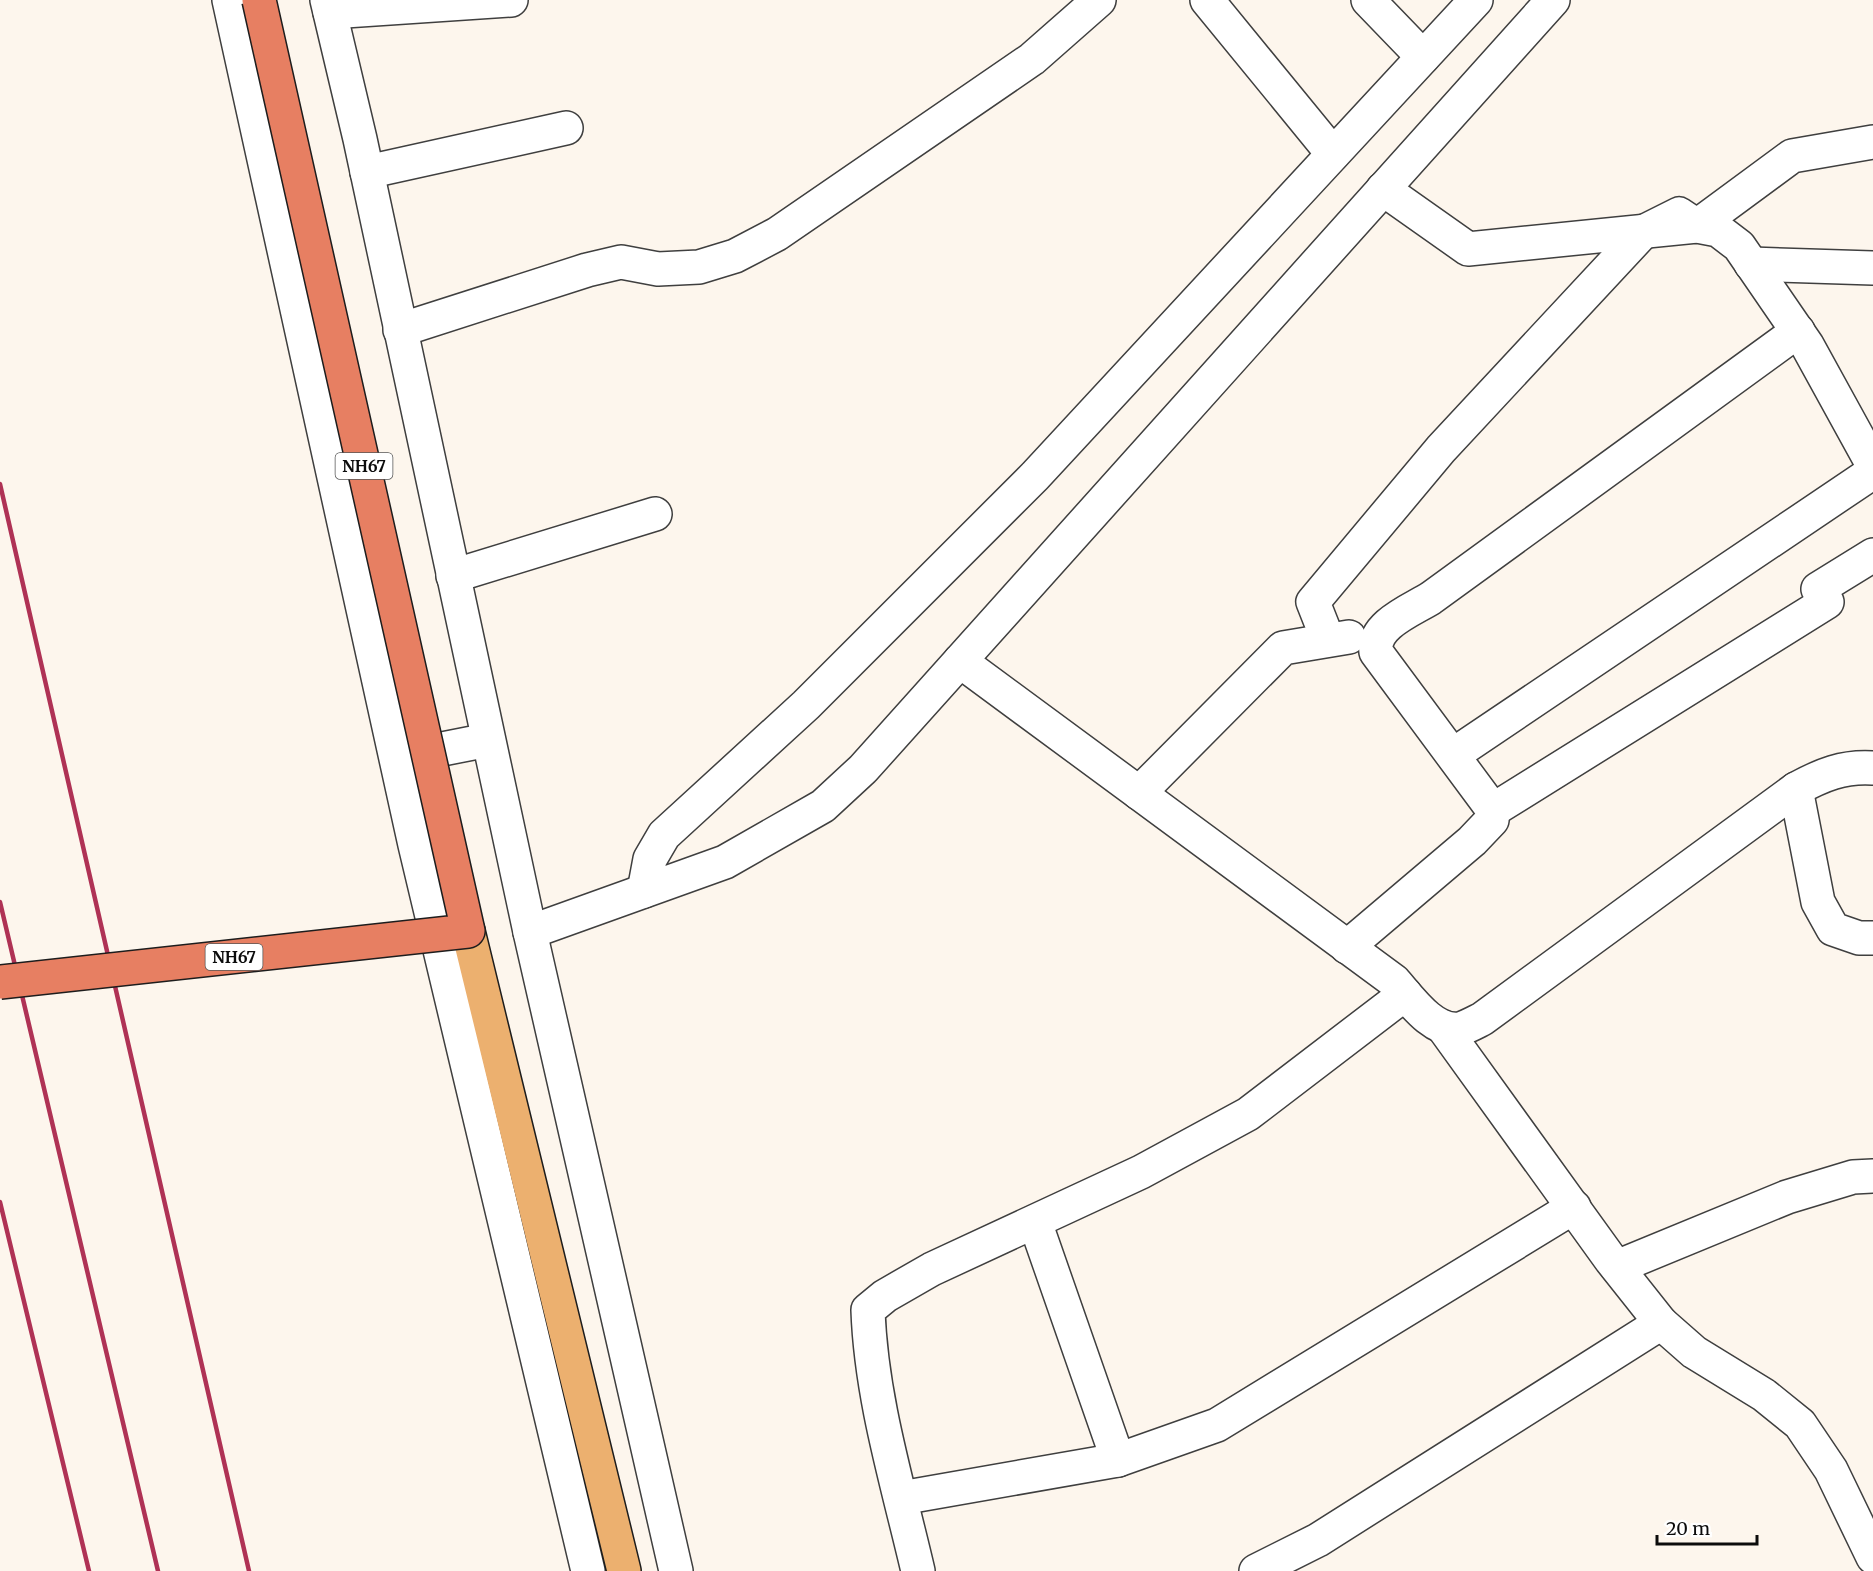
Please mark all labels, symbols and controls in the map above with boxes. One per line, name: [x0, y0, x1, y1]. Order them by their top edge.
road number: NH67: [336, 453, 392, 479]
road number: NH67: [206, 944, 262, 970]
scale bar: [1657, 1508, 1758, 1546]
text: 20 m: [1666, 1517, 1710, 1540]

